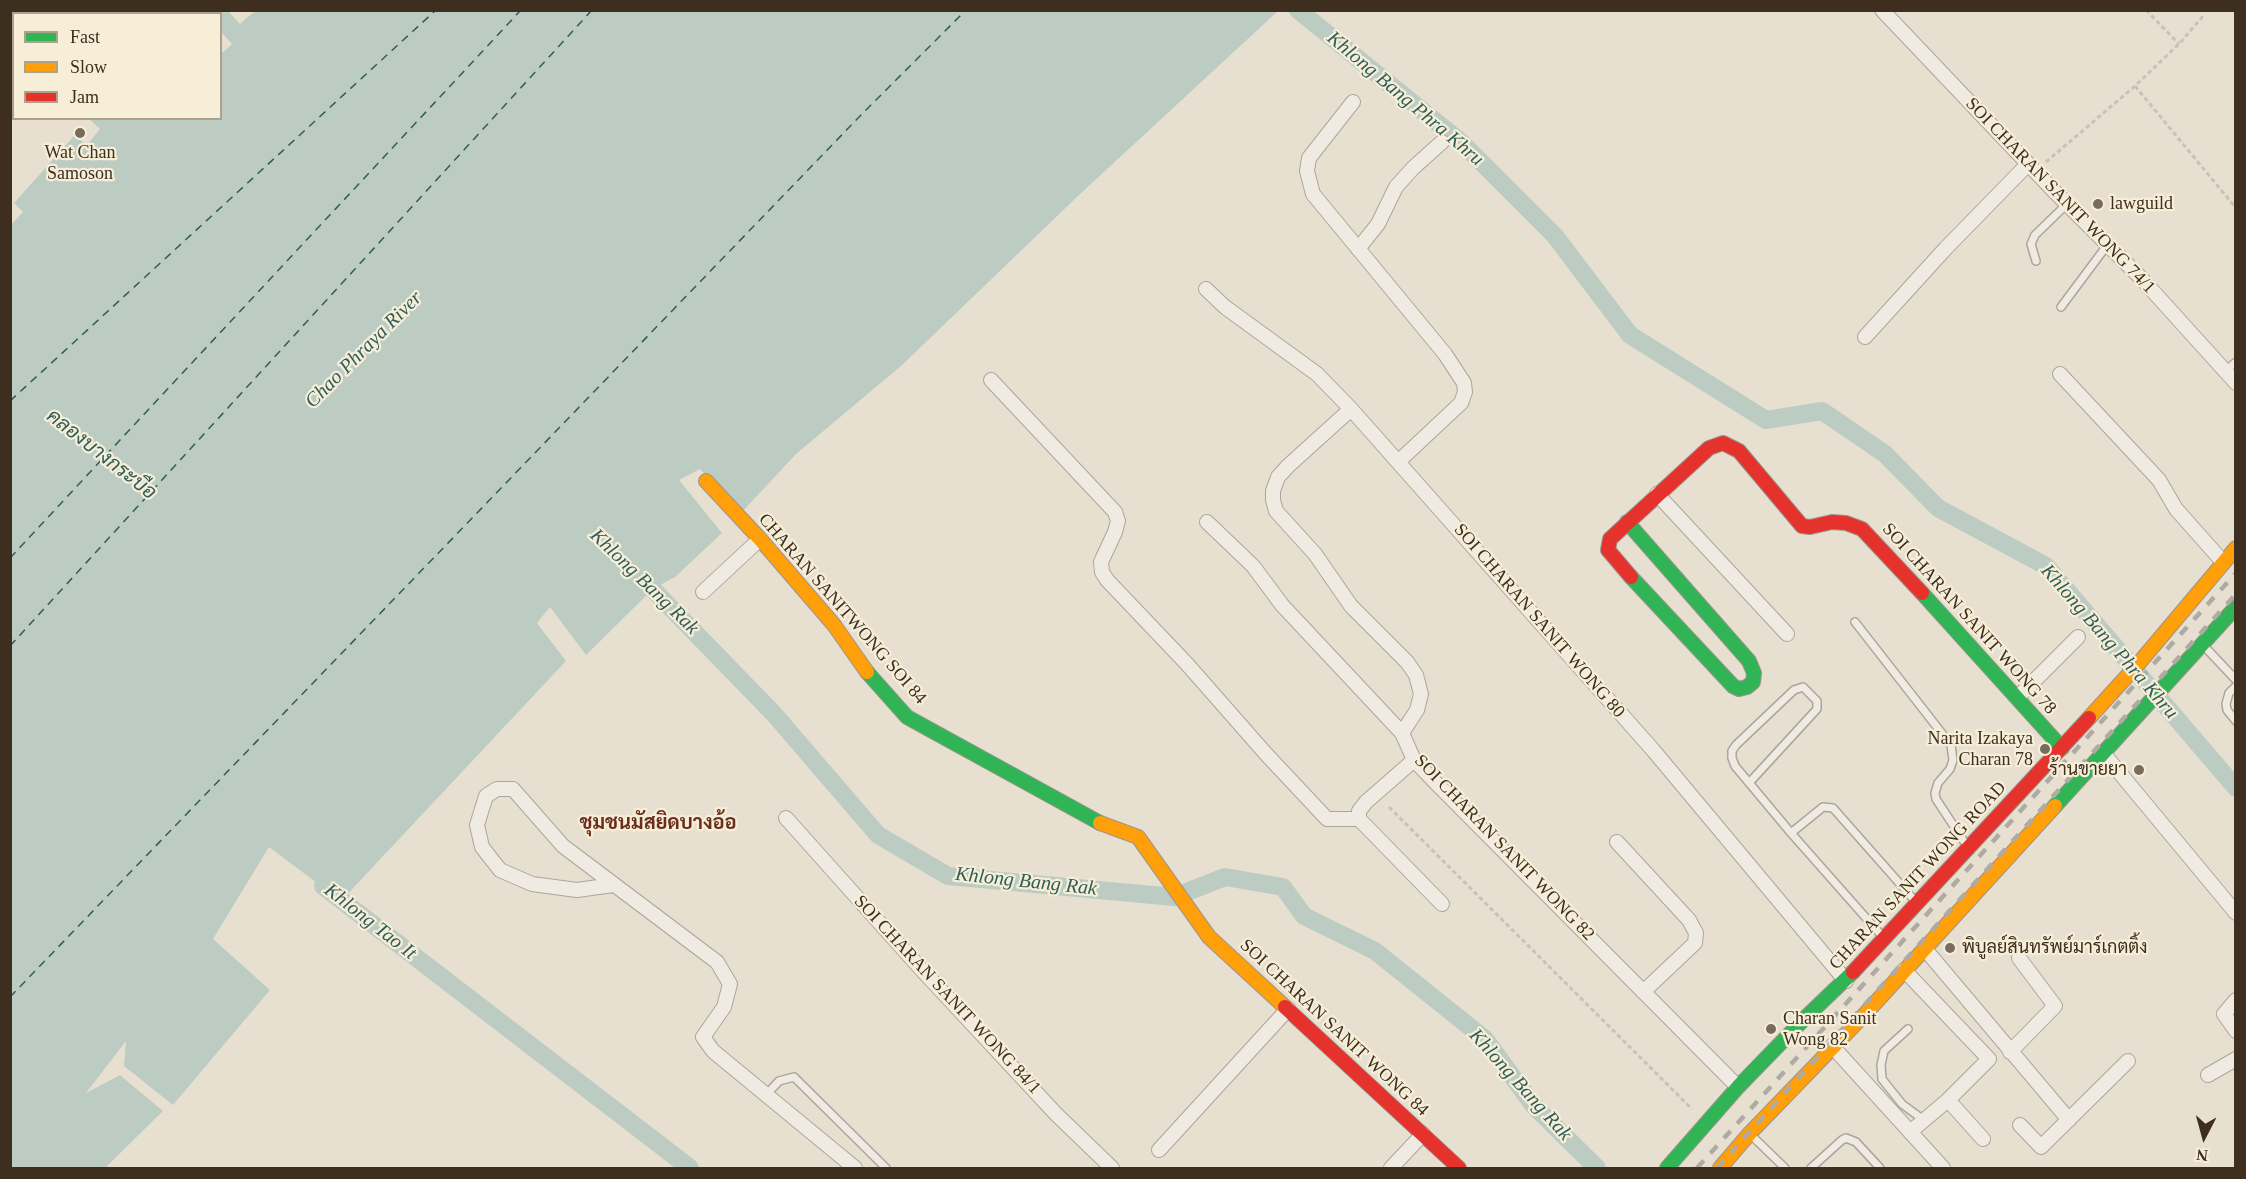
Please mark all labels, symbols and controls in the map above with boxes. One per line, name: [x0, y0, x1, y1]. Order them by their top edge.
legend: [12, 12, 222, 120]
water label: Khlong Bang Phra Khru: [1322, 26, 1488, 172]
text: Fast: [70, 27, 100, 47]
text: Slow: [70, 57, 107, 77]
text: Jam: [70, 87, 99, 107]
street label: SOI CHARAN SANIT WONG 74/1: [1961, 94, 2159, 298]
marker: Wat Chan Samoson: [73, 126, 87, 140]
place label: Wat Chan Samoson: [44, 142, 116, 184]
place label: lawguild: [2110, 193, 2173, 215]
marker: lawguild: [2091, 197, 2105, 211]
water label: Chao Phraya River: [301, 287, 427, 413]
water label: คลองบางกระบือ: [41, 405, 161, 505]
street label: CHARAN SANITWONG SOI 84: [753, 509, 931, 709]
street label: SOI CHARAN SANIT WONG 78: [1877, 519, 2061, 719]
street label: SOI CHARAN SANIT WONG 80: [1449, 520, 1629, 722]
water label: Khlong Bang Rak: [585, 524, 703, 640]
water label: Khlong Bang Phra Khru: [2035, 560, 2183, 724]
place label: Narita Izakaya Charan 78: [1928, 728, 2033, 771]
marker: Narita Izakaya Charan 78: [2038, 742, 2052, 756]
street label: SOI CHARAN SANIT WONG 82: [1409, 751, 1599, 945]
place label: ร้านขายยา: [2049, 759, 2127, 781]
marker: ร้านขายยา: [2132, 763, 2146, 777]
street label: CHARAN SANIT WONG ROAD: [1825, 777, 2011, 975]
district label: ชุมชนมัสยิดบางอ้อ: [579, 812, 737, 836]
water label: Khlong Bang Rak: [954, 863, 1098, 901]
water label: Khlong Tao It: [319, 879, 421, 965]
street label: SOI CHARAN SANIT WONG 84/1: [849, 891, 1045, 1099]
street label: SOI CHARAN SANIT WONG 84: [1235, 935, 1433, 1121]
place label: พิบูลย์สินทรัพย์มาร์เกตติ้ง: [1962, 937, 2147, 959]
marker: พิบูลย์สินทรัพย์มาร์เกตติ้ง: [1943, 941, 1957, 955]
place label: Charan Sanit Wong 82: [1783, 1008, 1876, 1050]
marker: Charan Sanit Wong 82: [1764, 1022, 1778, 1036]
water label: Khlong Bang Rak: [1464, 1024, 1576, 1146]
north arrow: [2174, 1107, 2234, 1167]
text: N: [2195, 1146, 2209, 1164]

